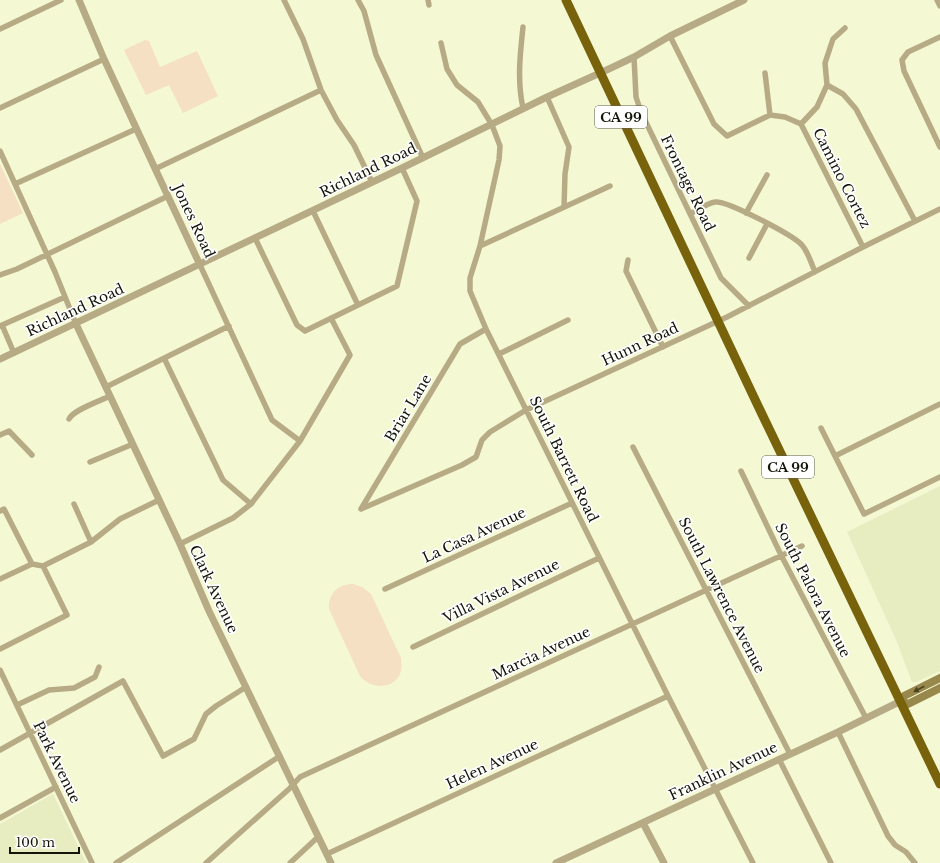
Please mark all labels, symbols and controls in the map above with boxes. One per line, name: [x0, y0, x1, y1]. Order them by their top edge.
road number: CA 99: [595, 106, 647, 128]
street label: Camino Cortez: [809, 125, 875, 231]
street label: Frontage Road: [657, 132, 719, 235]
street label: Richland Road: [317, 139, 420, 201]
street label: Jones Road: [168, 179, 219, 261]
street label: Richland Road: [23, 279, 127, 340]
street label: Hunn Road: [599, 318, 682, 370]
street label: Briar Lane: [381, 371, 435, 445]
street label: South Barrett Road: [526, 393, 603, 525]
road number: CA 99: [762, 456, 814, 478]
street label: La Casa Avenue: [420, 503, 528, 567]
street label: South Lawrence Avenue: [675, 514, 769, 676]
street label: South Palora Avenue: [771, 520, 855, 660]
street label: Clark Avenue: [186, 542, 242, 636]
street label: Villa Vista Avenue: [439, 555, 562, 627]
street label: Marcia Avenue: [489, 622, 593, 684]
one-way arrow: [914, 685, 925, 692]
street label: Park Avenue: [29, 718, 85, 806]
street label: Helen Avenue: [443, 735, 541, 793]
street label: Franklin Avenue: [666, 738, 780, 804]
scale bar: [10, 829, 79, 855]
text: 100 m: [16, 835, 55, 850]

